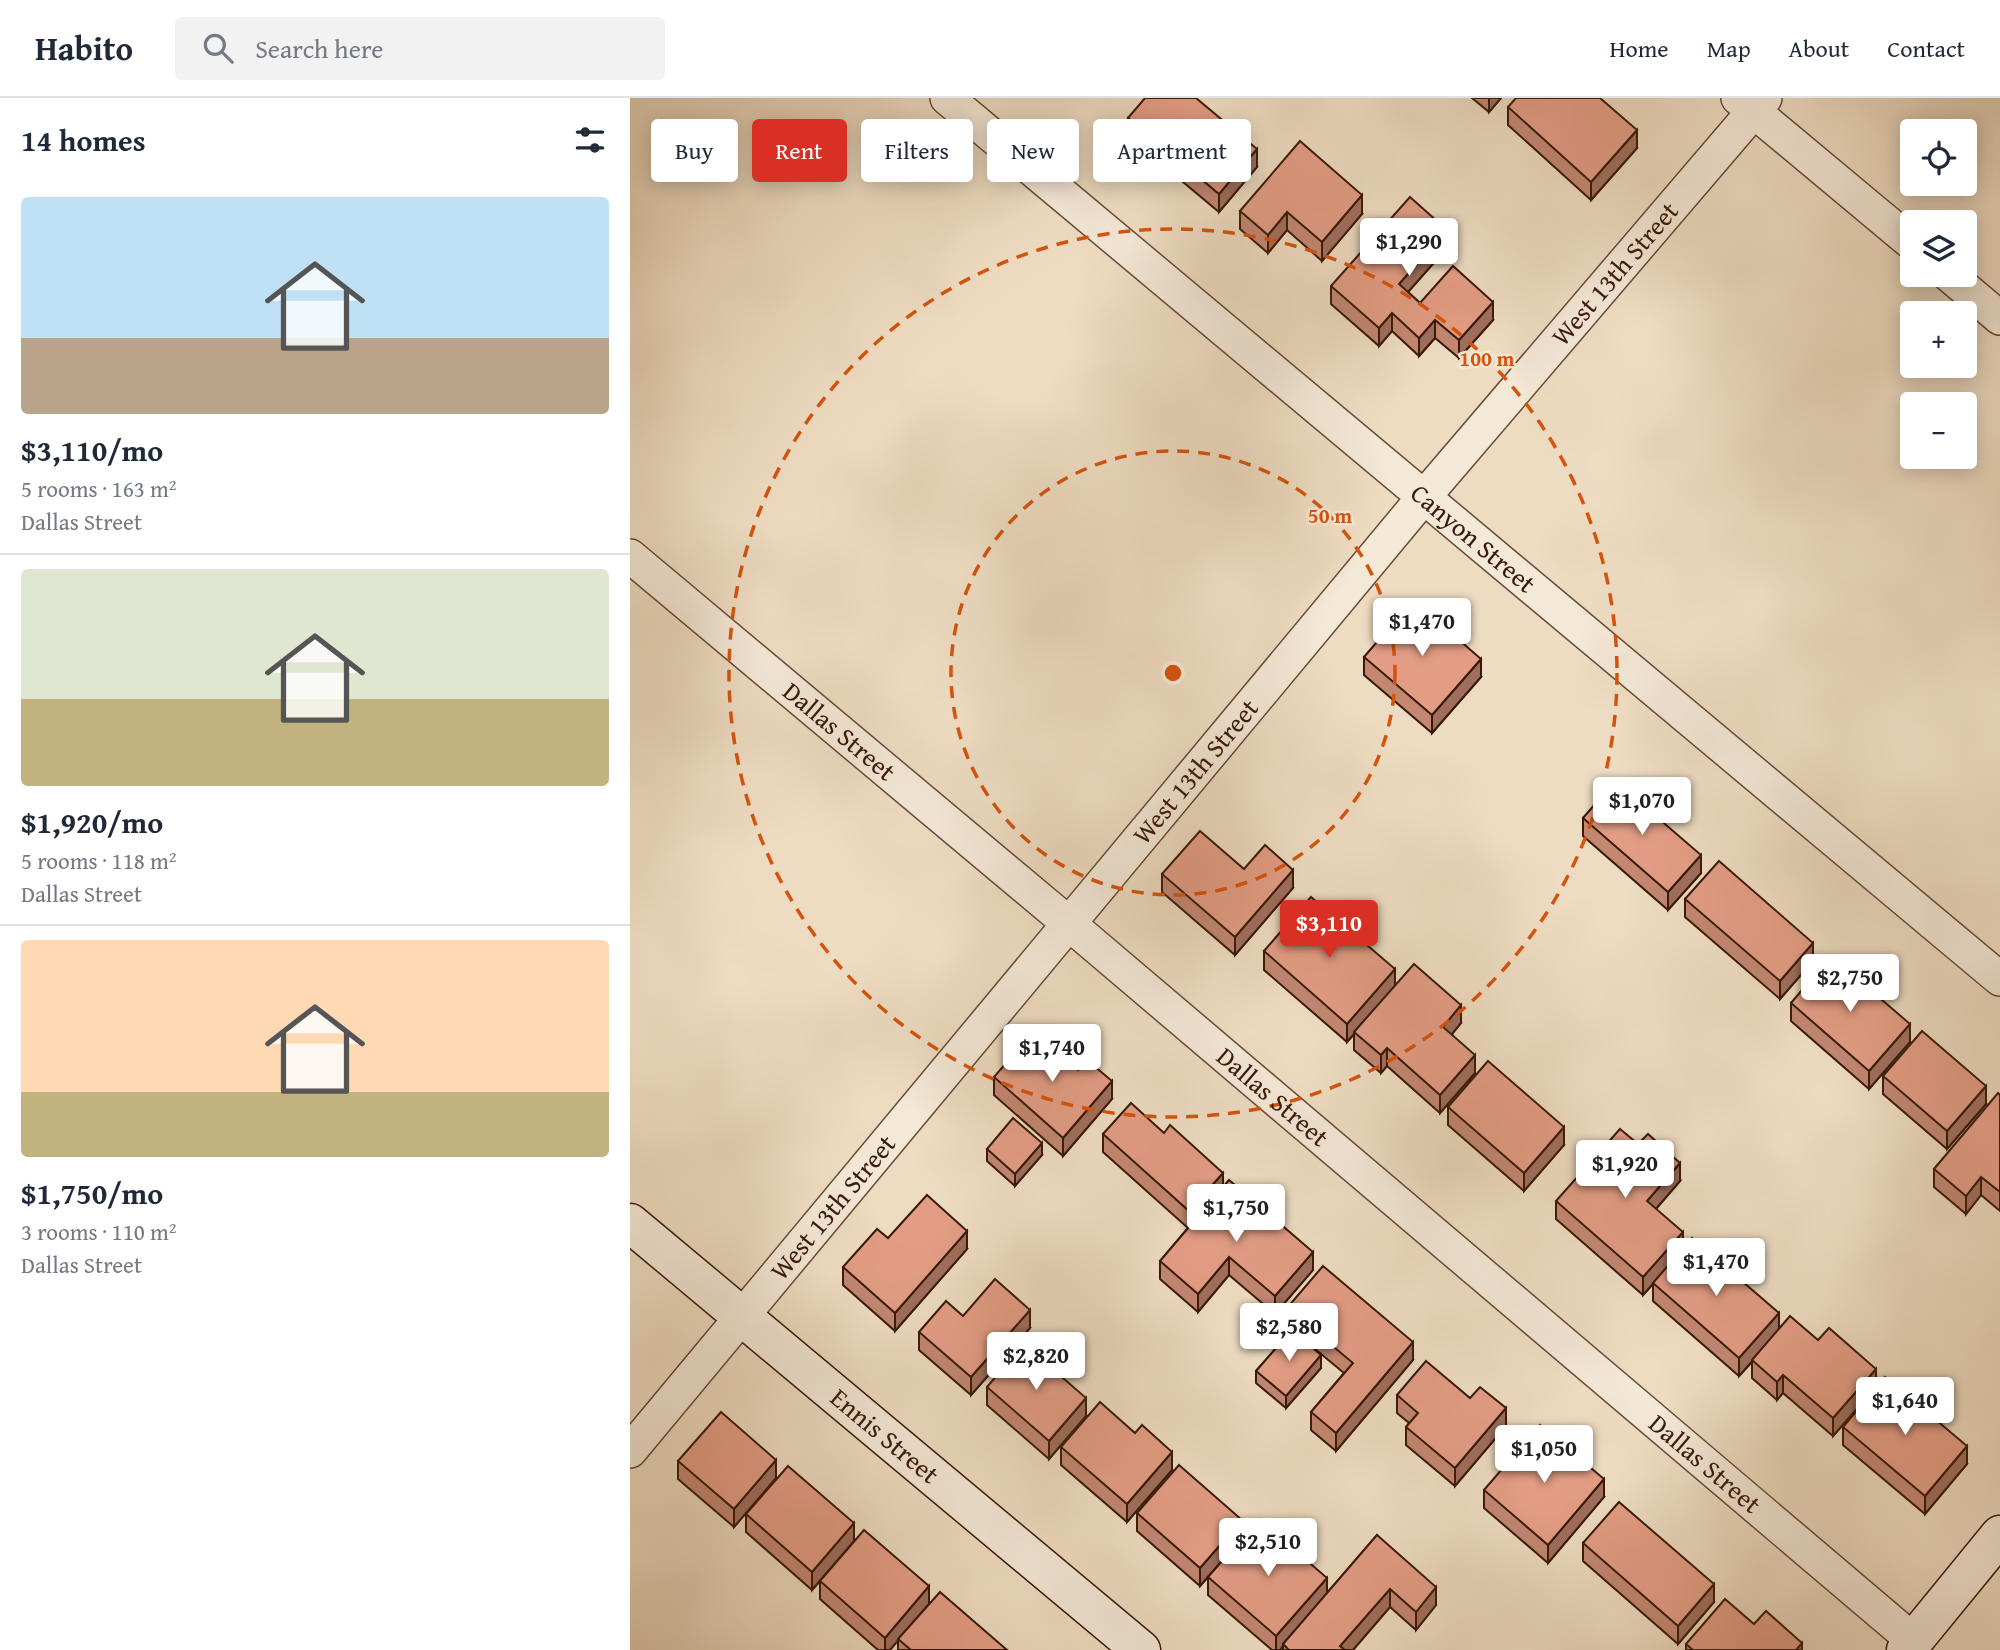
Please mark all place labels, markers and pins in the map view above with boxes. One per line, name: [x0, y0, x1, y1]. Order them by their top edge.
pin: $1,290: [1352, 218, 1466, 278]
pin: $1,470: [1365, 598, 1479, 658]
centre of rings: [1161, 661, 1185, 685]
pin: $1,070: [1585, 778, 1699, 837]
pin: $3,110: [1272, 900, 1386, 960]
pin: $2,750: [1793, 954, 1907, 1014]
pin: $1,740: [995, 1024, 1109, 1084]
pin: $1,920: [1568, 1140, 1682, 1200]
pin: $1,750: [1179, 1184, 1293, 1244]
pin: $1,470: [1659, 1238, 1773, 1298]
pin: $2,580: [1232, 1304, 1346, 1363]
pin: $2,820: [979, 1332, 1093, 1392]
pin: $1,640: [1848, 1378, 1962, 1437]
pin: $1,050: [1487, 1426, 1601, 1485]
pin: $2,510: [1211, 1518, 1325, 1578]

